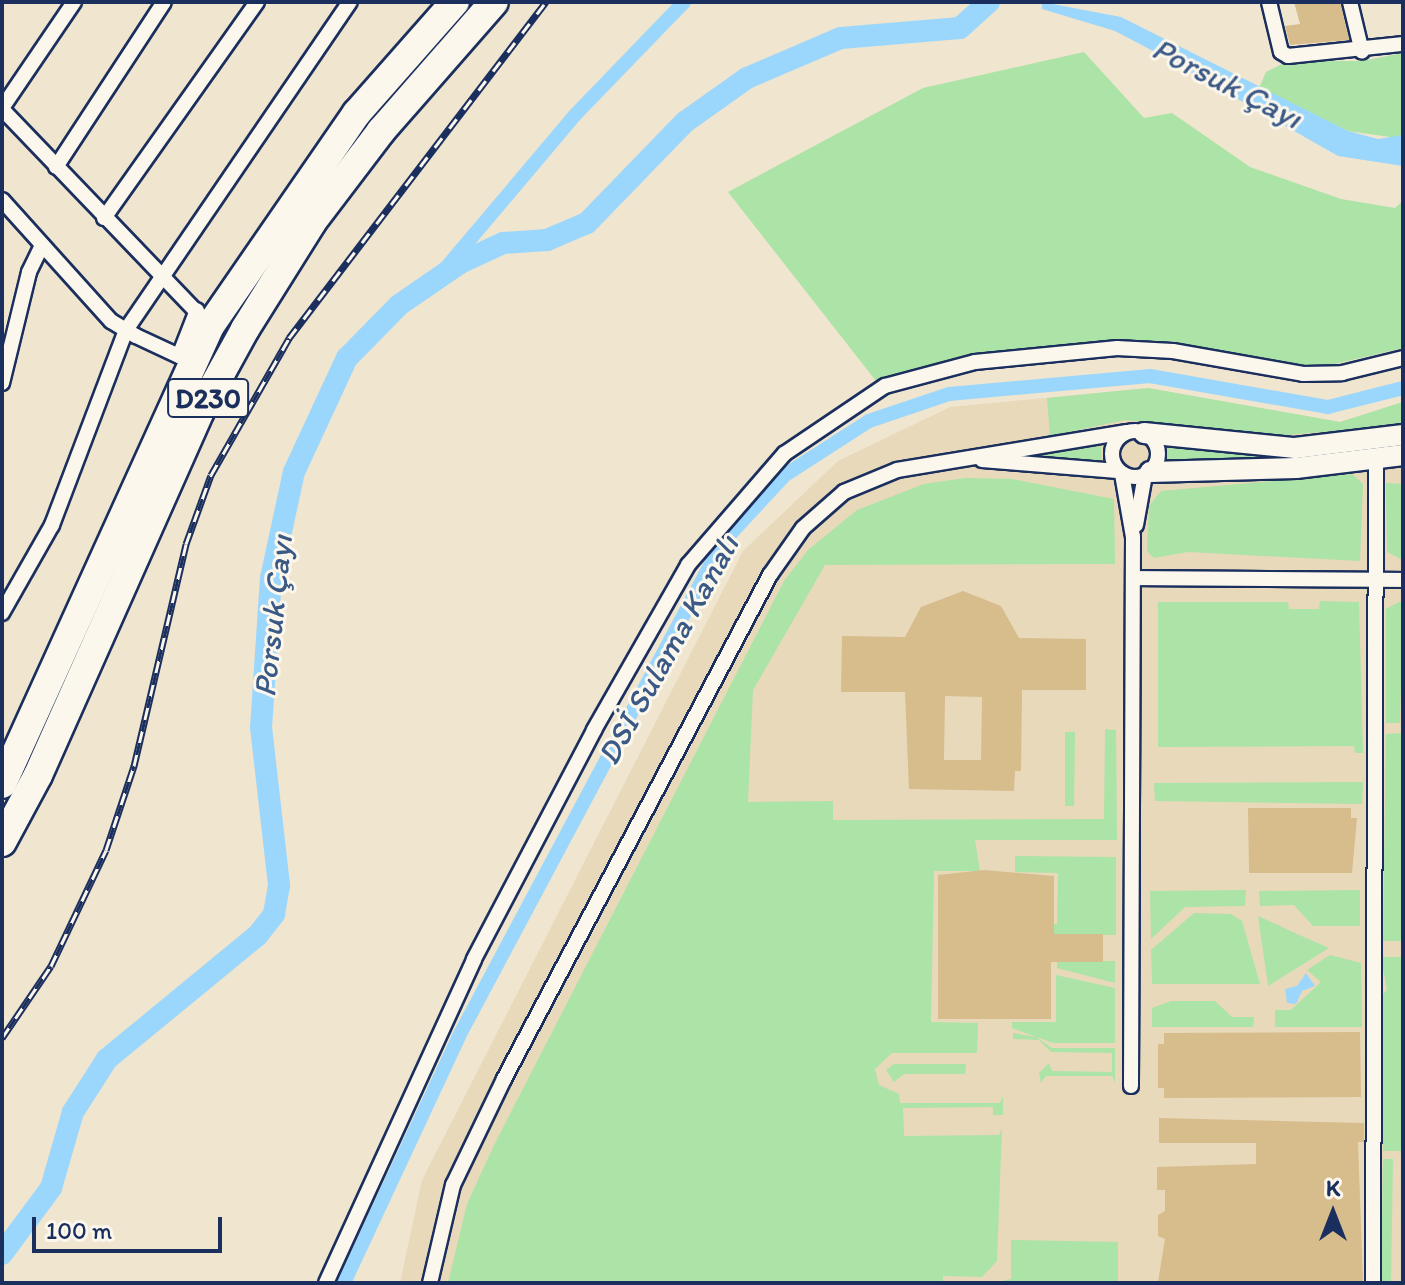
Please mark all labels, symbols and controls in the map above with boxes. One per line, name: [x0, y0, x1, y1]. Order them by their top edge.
water label: Porsuk Çayı: [1146, 29, 1308, 137]
road number: D230: [166, 374, 250, 422]
water label: DSİ Sulama Kanalı: [589, 529, 747, 771]
water label: Porsuk Çayı: [245, 533, 301, 699]
north arrow: [1293, 1173, 1373, 1253]
text: K: [1326, 1175, 1340, 1202]
scale bar: [36, 1201, 226, 1251]
text: 100 m: [46, 1216, 112, 1245]

